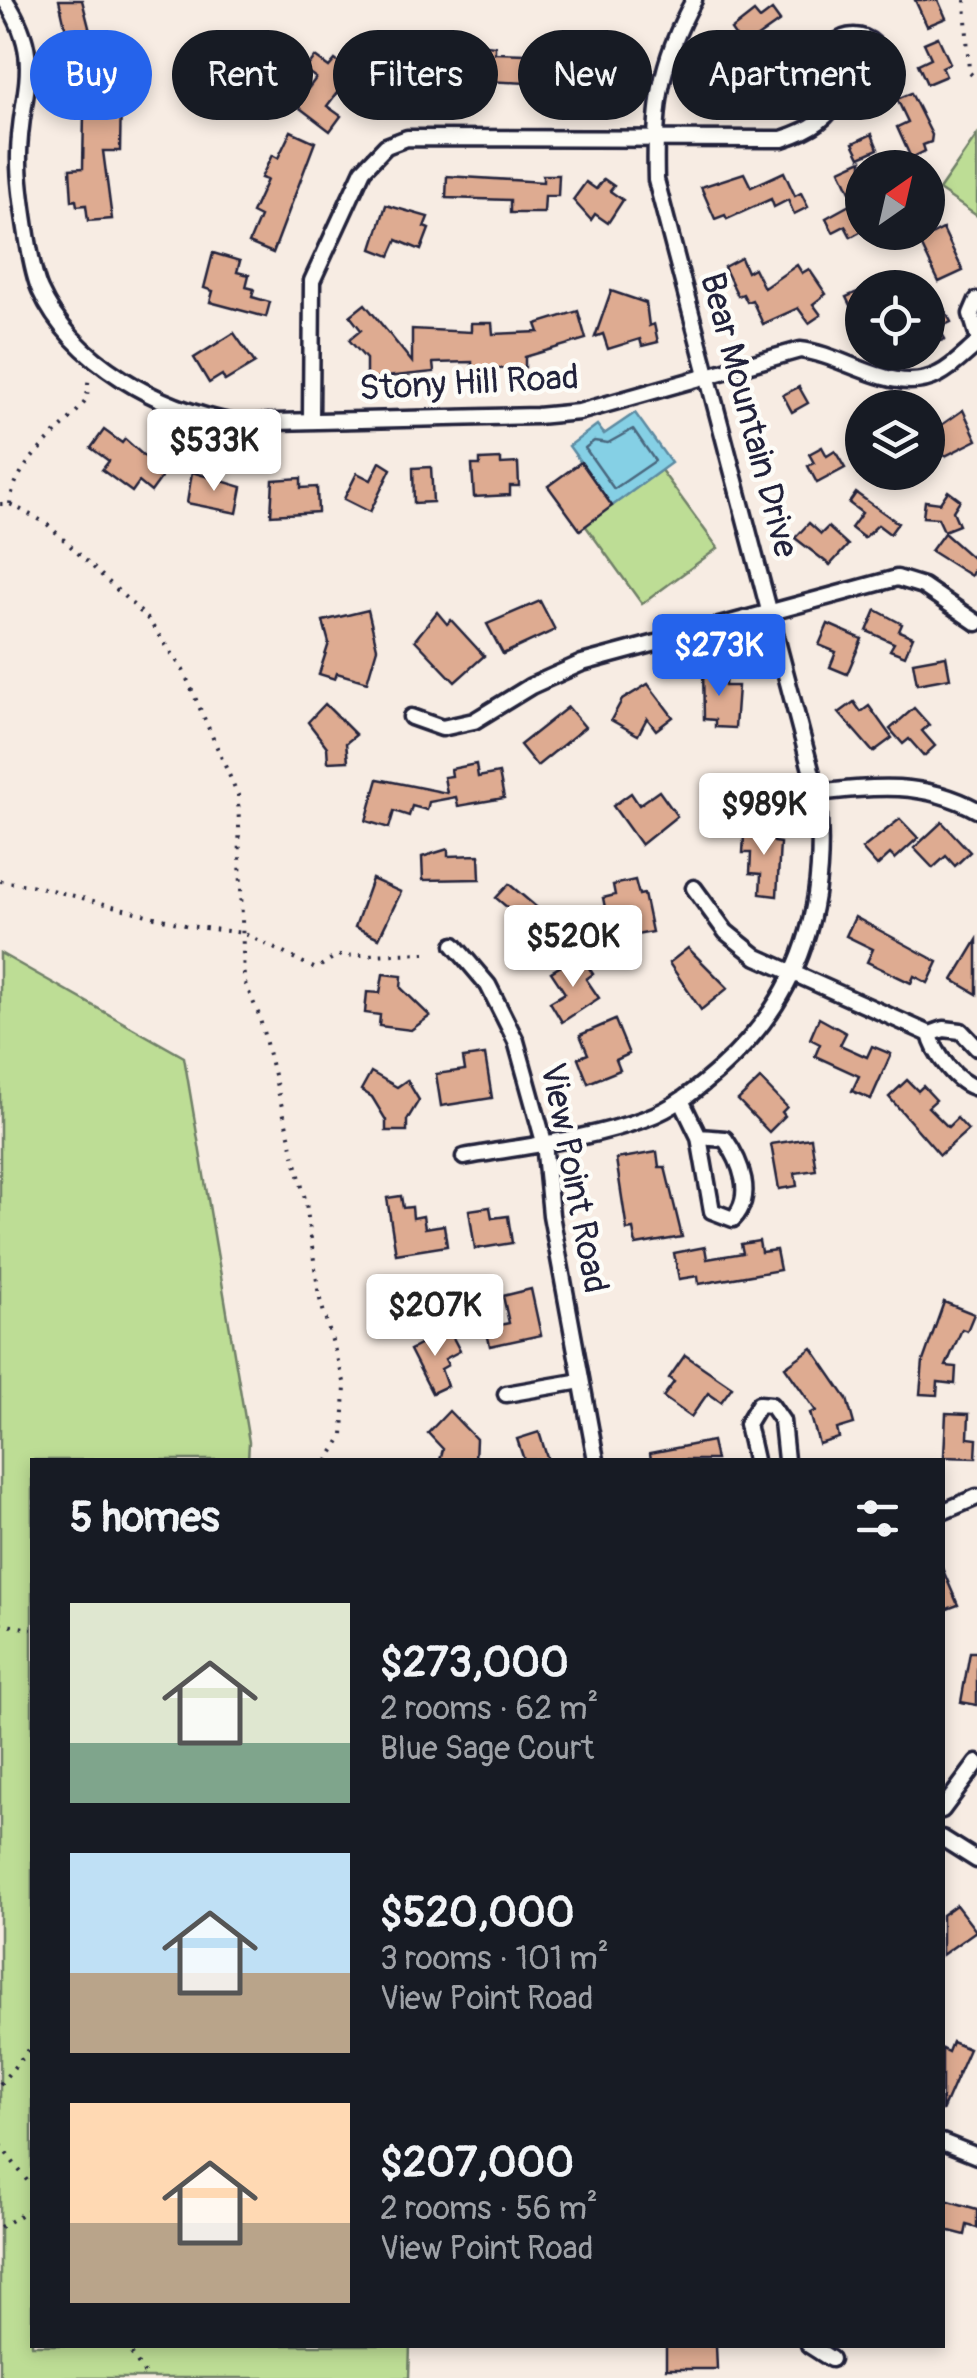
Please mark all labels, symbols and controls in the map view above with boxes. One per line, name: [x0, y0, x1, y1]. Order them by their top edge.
chip: Buy: [30, 30, 152, 120]
chip: Rent: [172, 30, 313, 120]
chip: Filters: [333, 30, 498, 120]
chip: New: [518, 30, 652, 120]
chip: Apartment: [672, 30, 906, 120]
north arrow: [845, 150, 945, 250]
map controls: [845, 150, 945, 490]
street label: Bear Mountain Drive: [690, 268, 808, 562]
button: locate: [845, 270, 945, 370]
street label: Stony Hill Road: [358, 355, 580, 411]
button: layers: [845, 390, 945, 490]
pin: $533K: [144, 409, 284, 494]
text: $533K: [169, 421, 259, 461]
pin: $273K: [649, 614, 789, 699]
text: $273K: [674, 626, 764, 666]
pin: $989K: [694, 773, 834, 858]
text: $989K: [721, 785, 807, 825]
pin: $520K: [503, 905, 643, 990]
text: $520K: [526, 917, 620, 957]
street label: View Point Road: [530, 1059, 618, 1297]
pin: $207K: [365, 1274, 505, 1359]
text: $207K: [388, 1286, 482, 1326]
icon: filters: [850, 1491, 905, 1546]
text: 5 homes: [70, 1492, 220, 1544]
text: $273,000: [380, 1637, 569, 1689]
icon: home: [150, 1643, 270, 1763]
text: 2 rooms · 62 m²: [380, 1689, 598, 1729]
text: Blue Sage Court: [380, 1729, 594, 1769]
text: $520,000: [380, 1887, 574, 1939]
icon: home: [150, 1893, 270, 2013]
text: 3 rooms · 101 m²: [380, 1939, 609, 1979]
text: View Point Road: [380, 1979, 593, 2019]
text: $207,000: [380, 2137, 574, 2189]
icon: home: [150, 2143, 270, 2263]
text: 2 rooms · 56 m²: [380, 2189, 598, 2229]
text: View Point Road: [380, 2229, 593, 2269]

